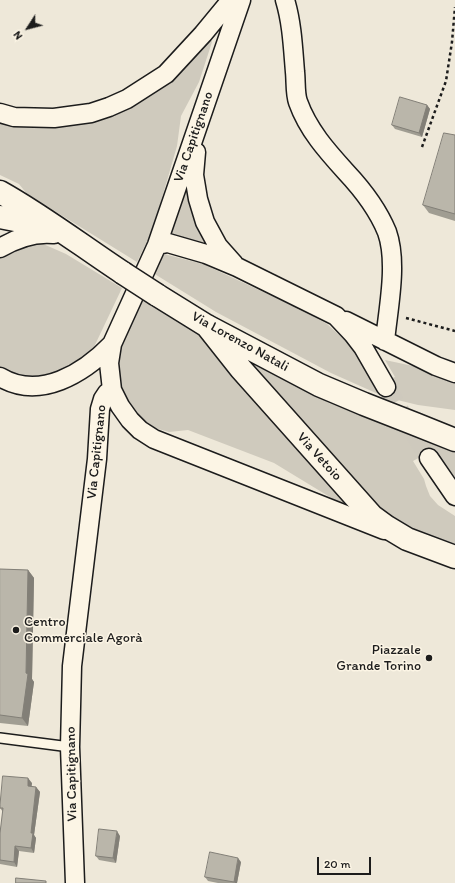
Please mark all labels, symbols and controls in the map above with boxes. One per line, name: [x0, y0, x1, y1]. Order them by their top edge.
north arrow: [8, 8, 48, 48]
text: N: [10, 29, 25, 42]
street label: Via Capitignano: [171, 89, 217, 185]
street label: Via Lorenzo Natali: [188, 308, 292, 376]
street label: Via Capitignano: [84, 404, 110, 500]
street label: Via Vetoio: [293, 429, 345, 485]
place label: Centro Commerciale Agorà: [24, 614, 142, 646]
marker: Centro Commerciale Agorà: [11, 625, 21, 635]
place label: Piazzale Grande Torino: [336, 642, 421, 674]
marker: Piazzale Grande Torino: [424, 653, 434, 663]
street label: Via Capitignano: [63, 726, 81, 822]
scale bar: [319, 849, 373, 875]
text: 20 m: [324, 857, 351, 871]

